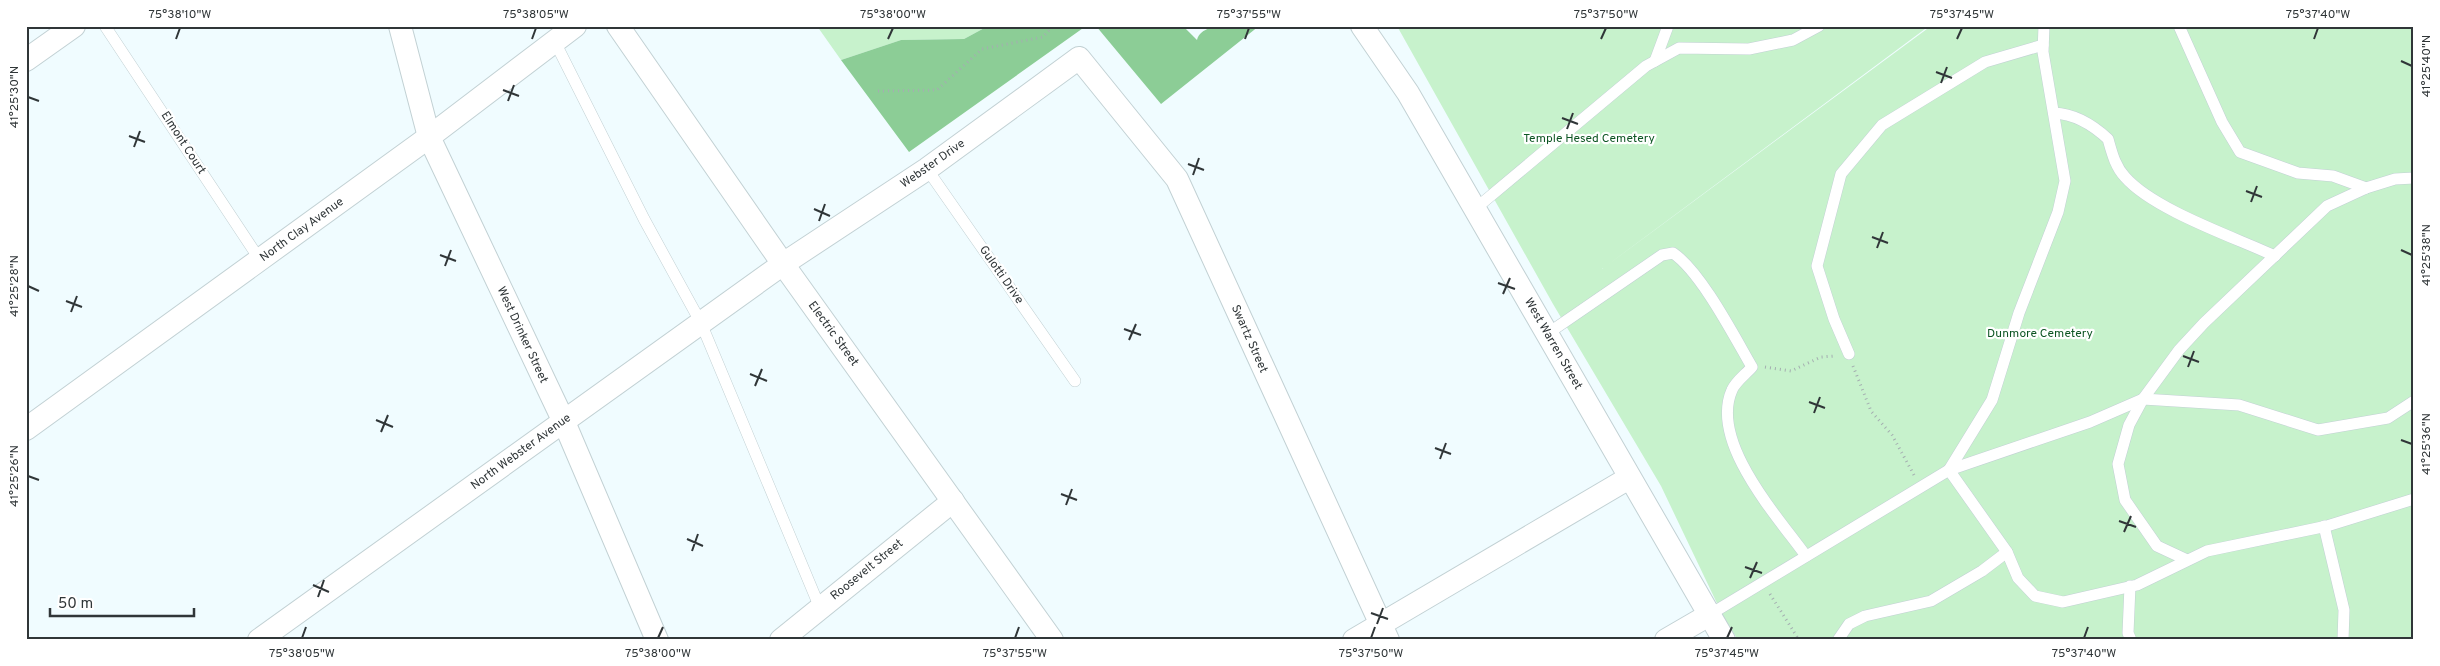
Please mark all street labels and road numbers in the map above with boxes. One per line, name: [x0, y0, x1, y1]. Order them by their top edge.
street label: Elmont Court: [157, 108, 209, 178]
street label: Webster Drive: [898, 136, 968, 192]
street label: North Clay Avenue: [257, 194, 347, 266]
street label: Gulotti Drive: [975, 243, 1027, 307]
street label: West Drinker Street: [493, 284, 551, 386]
street label: West Warren Street: [1520, 295, 1586, 393]
street label: Electric Street: [804, 298, 862, 370]
street label: Swartz Street: [1227, 302, 1271, 376]
street label: North Webster Avenue: [468, 410, 574, 494]
street label: Roosevelt Street: [827, 536, 907, 604]

